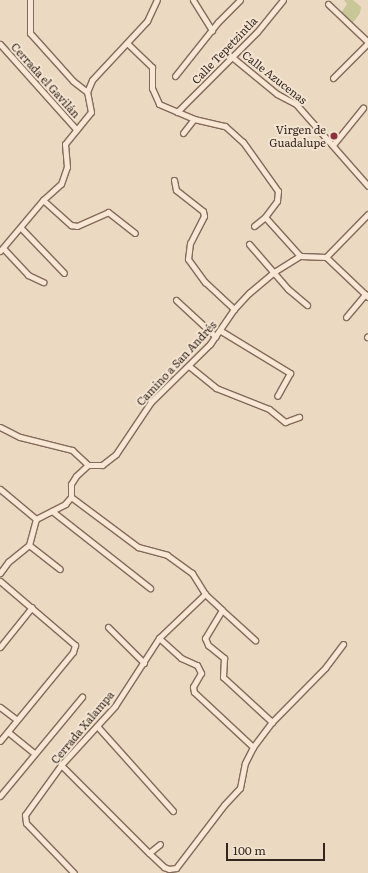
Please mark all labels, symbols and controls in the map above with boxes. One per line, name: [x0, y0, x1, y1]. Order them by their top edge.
street label: Calle Tepetzintla: [189, 14, 259, 86]
street label: Cerrada el Gavilán: [9, 40, 83, 120]
street label: Calle Azucenas: [240, 48, 310, 106]
place label: Virgen de Guadalupe: [269, 123, 326, 149]
marker: Virgen de Guadalupe: [329, 131, 339, 141]
street label: Camino a San Andrés: [133, 318, 219, 408]
street label: Cerrada Xalampa: [48, 688, 116, 766]
scale bar: [228, 835, 327, 861]
text: 100 m: [233, 841, 266, 859]

